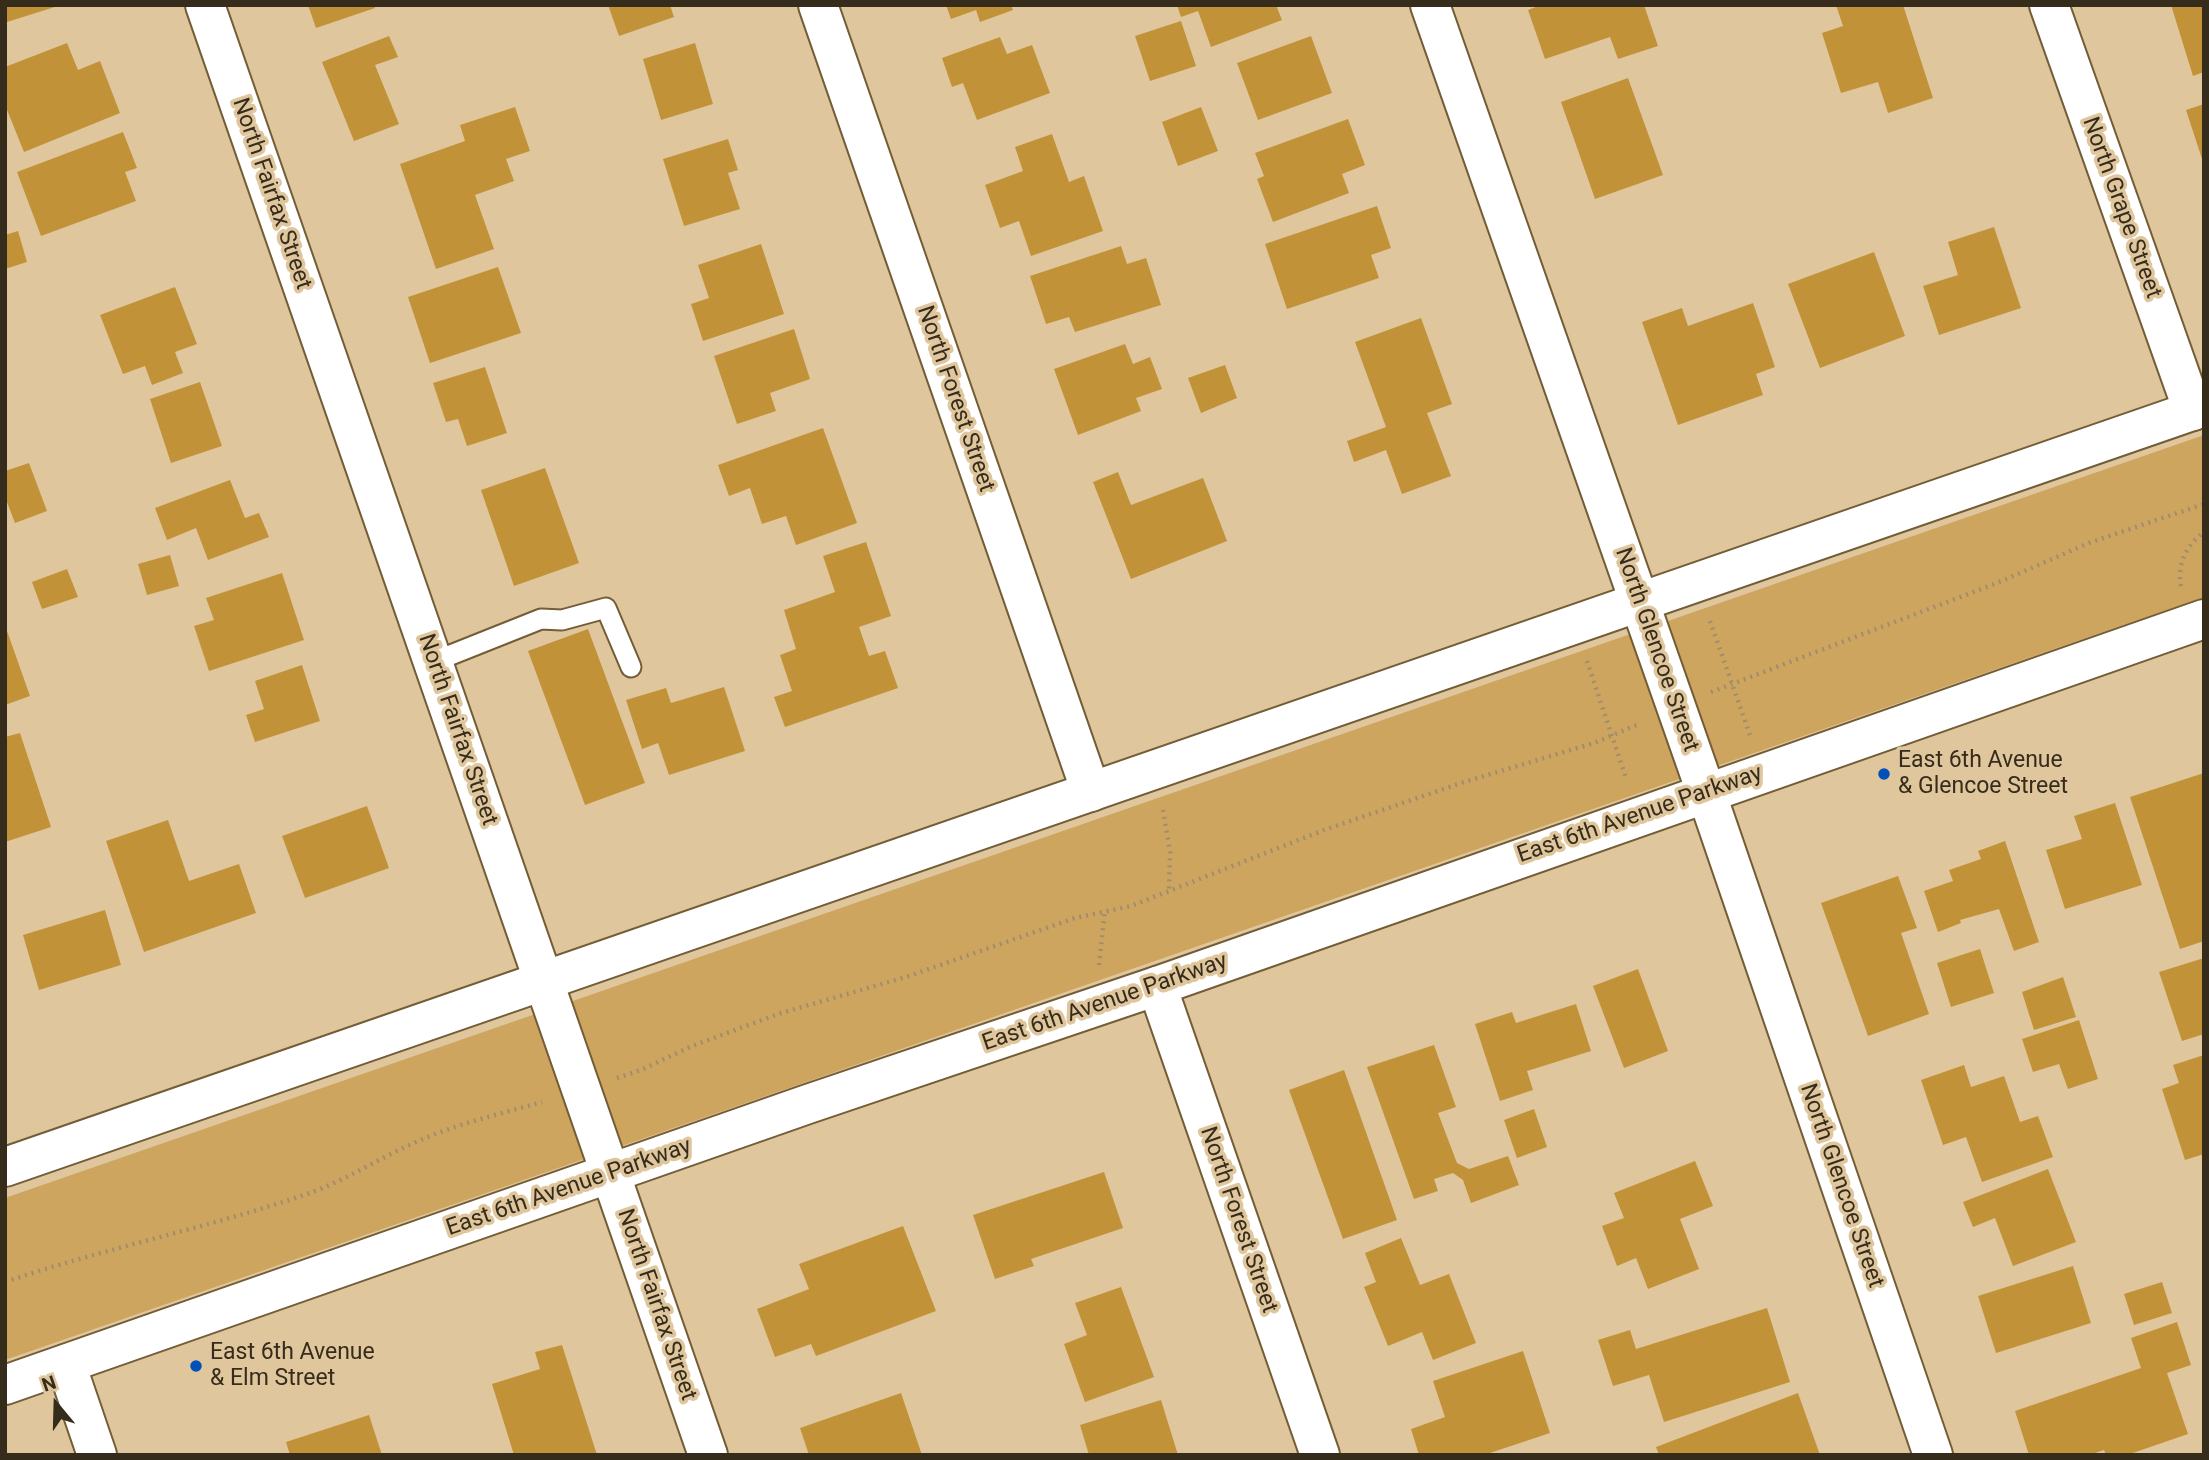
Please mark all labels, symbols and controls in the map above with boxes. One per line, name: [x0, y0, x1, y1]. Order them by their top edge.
street label: North Fairfax Street: [225, 95, 317, 293]
street label: North Grape Street: [2075, 114, 2167, 302]
street label: North Forest Street: [910, 302, 1000, 496]
street label: North Glencoe Street: [1608, 544, 1704, 756]
street label: North Fairfax Street: [411, 631, 503, 829]
place label: East 6th Avenue & Glencoe Street: [1898, 747, 2068, 801]
street label: East 6th Avenue Parkway: [1514, 760, 1766, 870]
marker: East 6th Avenue & Glencoe Street: [1876, 766, 1892, 782]
street label: East 6th Avenue Parkway: [979, 948, 1231, 1058]
street label: North Glencoe Street: [1793, 1080, 1889, 1292]
street label: North Forest Street: [1193, 1123, 1283, 1317]
street label: East 6th Avenue Parkway: [443, 1133, 695, 1243]
street label: North Fairfax Street: [610, 1206, 702, 1404]
place label: East 6th Avenue & Elm Street: [210, 1339, 375, 1393]
marker: East 6th Avenue & Elm Street: [188, 1358, 204, 1374]
north arrow: [21, 1369, 91, 1439]
text: N: [39, 1371, 59, 1397]

